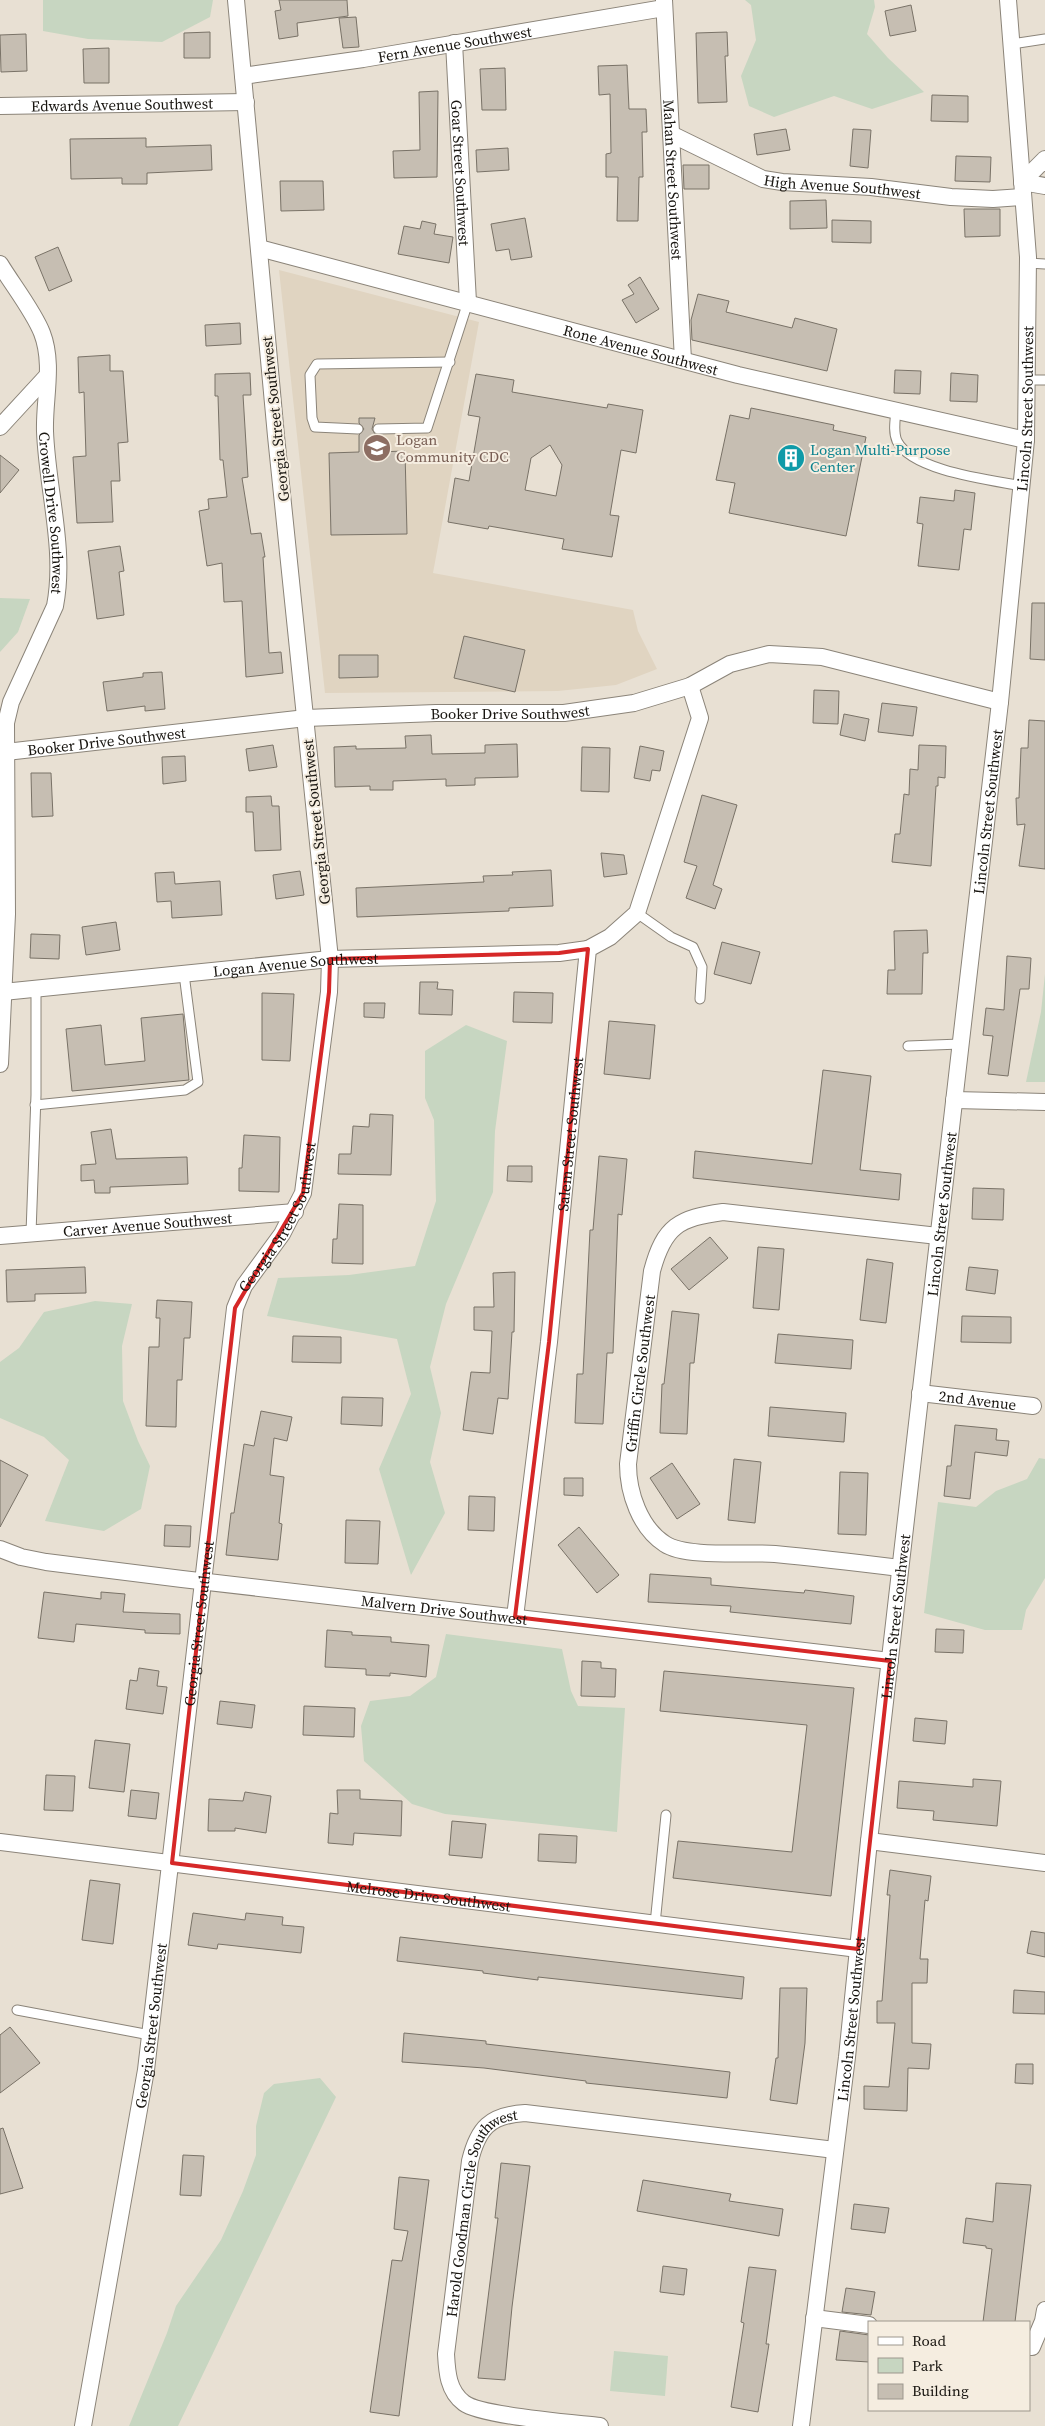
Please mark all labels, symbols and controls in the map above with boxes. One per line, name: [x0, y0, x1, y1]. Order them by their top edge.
street label: Fern Avenue Southwest: [376, 20, 533, 67]
street label: Edwards Avenue Southwest: [31, 92, 213, 116]
street label: Goar Street Southwest: [447, 99, 475, 247]
street label: Mahan Street Southwest: [659, 99, 688, 261]
street label: High Avenue Southwest: [762, 169, 922, 204]
street label: Rone Avenue Southwest: [561, 319, 721, 380]
street label: Lincoln Street Southwest: [1010, 326, 1038, 492]
street label: Georgia Street Southwest: [256, 335, 294, 503]
place label: Logan Community CDC: [396, 429, 509, 467]
street label: Crowell Drive Southwest: [35, 431, 69, 595]
school or university icon: Logan Community CDC: [362, 433, 392, 463]
place label: Logan Multi-Purpose Center: [810, 439, 951, 477]
building icon: Logan Multi-Purpose Center: [776, 443, 806, 473]
street label: Booker Drive Southwest: [430, 699, 591, 724]
street label: Booker Drive Southwest: [26, 721, 187, 760]
street label: Lincoln Street Southwest: [967, 728, 1007, 895]
street label: Georgia Street Southwest: [297, 738, 335, 906]
street label: Logan Avenue Southwest: [212, 947, 379, 981]
street label: Salem Street Southwest: [552, 1056, 588, 1212]
street label: Lincoln Street Southwest: [921, 1131, 961, 1298]
street label: Georgia Street Southwest: [233, 1141, 320, 1296]
street label: Carver Avenue Southwest: [62, 1207, 233, 1241]
street label: Griffin Circle Southwest: [619, 1293, 659, 1453]
street label: 2nd Avenue: [938, 1385, 1018, 1415]
street label: Lincoln Street Southwest: [875, 1533, 915, 1700]
street label: Georgia Street Southwest: [178, 1540, 218, 1707]
street label: Malvern Drive Southwest: [360, 1589, 528, 1629]
street label: Melrose Drive Southwest: [345, 1875, 512, 1916]
street label: Lincoln Street Southwest: [831, 1936, 870, 2103]
street label: Georgia Street Southwest: [129, 1942, 171, 2110]
street label: Harold Goodman Circle Southwest: [440, 2103, 519, 2318]
legend: [868, 2321, 1030, 2411]
text: Road: [912, 2330, 946, 2351]
text: Park: [912, 2355, 944, 2376]
text: Building: [912, 2380, 969, 2401]

